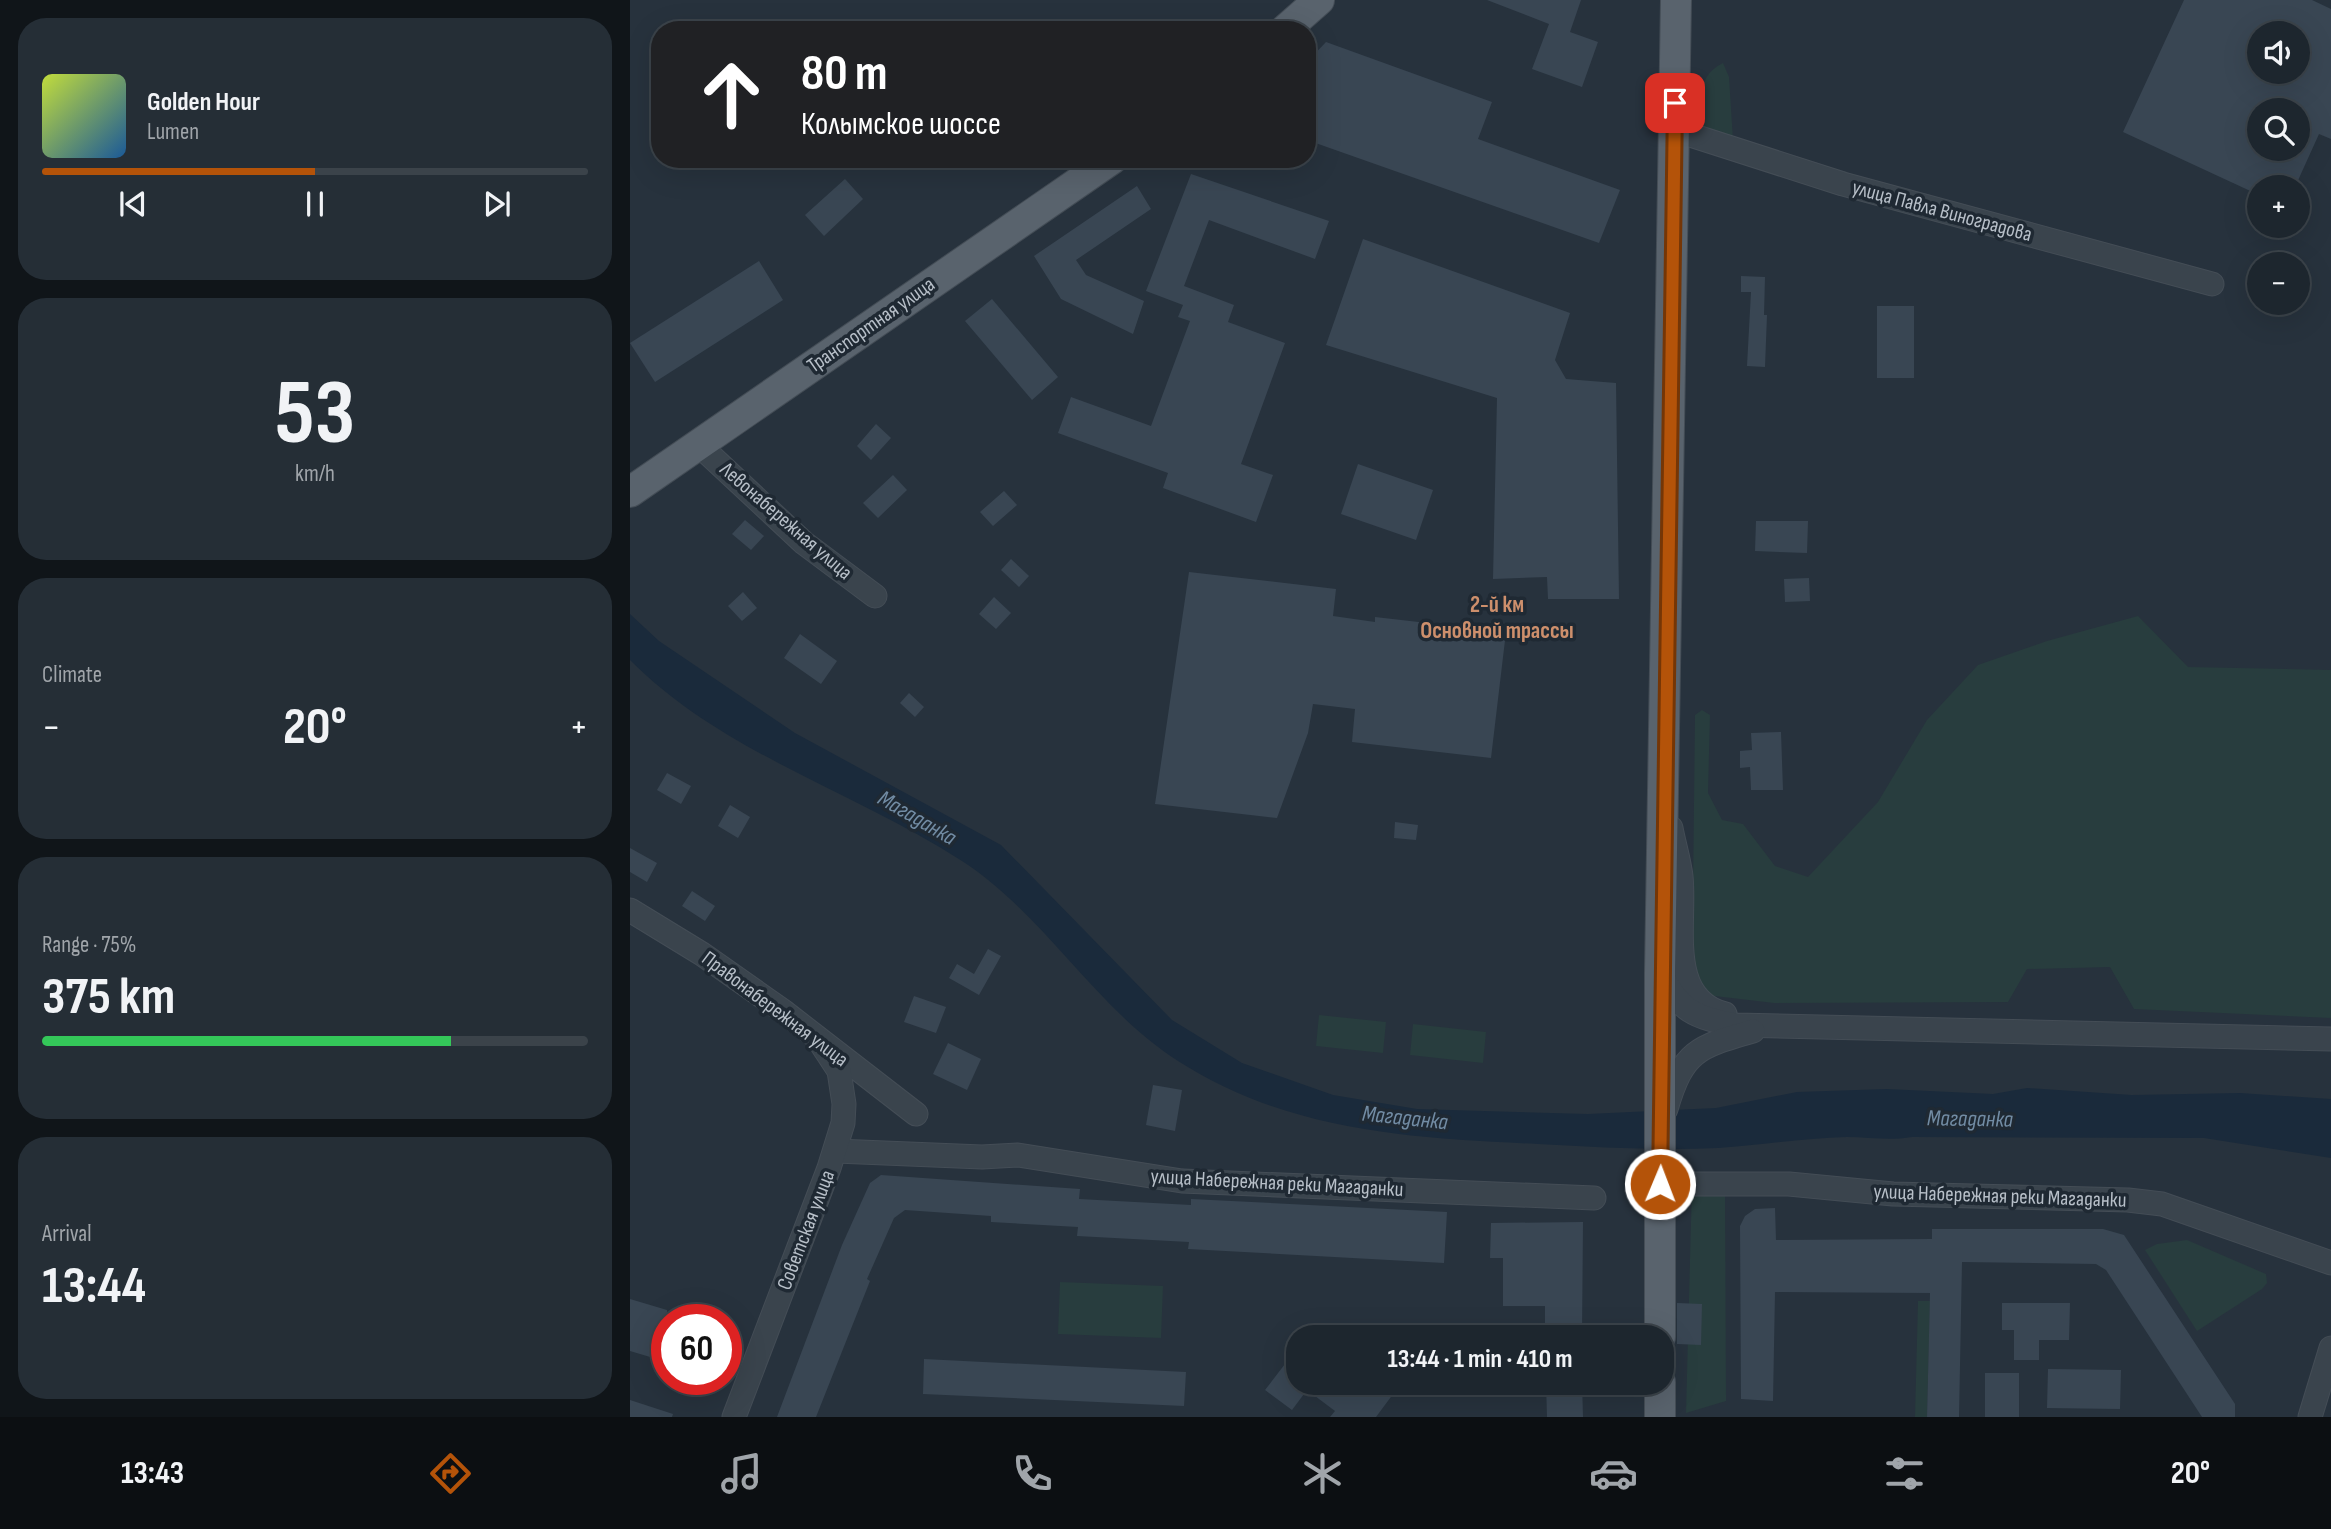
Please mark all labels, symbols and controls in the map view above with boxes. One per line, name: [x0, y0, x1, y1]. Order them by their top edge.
map controls: [2247, 21, 2310, 315]
button: sound: [2247, 21, 2310, 84]
text: 80 m: [801, 45, 888, 104]
icon: ahead: [686, 49, 777, 140]
pin: [1645, 73, 1705, 133]
icon: arrive: [1656, 84, 1694, 122]
text: Golden Hour: [147, 87, 260, 118]
button: search: [2247, 98, 2310, 161]
text: Колымское шоссе: [801, 105, 1001, 144]
text: Lumen: [147, 118, 199, 146]
street label: улица Павла Виноградова: [1849, 175, 2035, 247]
button: +: [2247, 175, 2310, 238]
icon: previous: [114, 185, 152, 223]
icon: pause: [296, 185, 334, 223]
icon: next: [478, 185, 516, 223]
button: −: [2247, 252, 2310, 315]
street label: Транспортная улица: [802, 272, 940, 378]
text: 53: [275, 360, 355, 469]
street label: Левонабережная улица: [714, 456, 857, 585]
text: km/h: [295, 460, 335, 488]
district label: 2-й км Основной трассы: [1420, 591, 1574, 645]
text: Climate: [42, 661, 102, 689]
text: 20°: [283, 696, 347, 759]
text: −: [42, 705, 61, 750]
text: +: [569, 705, 588, 750]
water label: Магаданка: [873, 784, 962, 852]
text: Range · 75%: [42, 931, 136, 959]
street label: Правонабережная улица: [697, 946, 853, 1072]
text: 375 km: [42, 966, 175, 1029]
water label: Магаданка: [1361, 1100, 1450, 1136]
water label: Магаданка: [1927, 1104, 2014, 1134]
position arrow: [1623, 1147, 1697, 1221]
street label: улица Набережная реки Магаданки: [1150, 1164, 1404, 1202]
street label: Советская улица: [772, 1167, 840, 1293]
street label: улица Набережная реки Магаданки: [1873, 1179, 2127, 1213]
text: Arrival: [42, 1220, 91, 1248]
text: 13:44: [42, 1255, 146, 1318]
speed limit sign: 60: [651, 1304, 742, 1395]
text: 13:44 · 1 min · 410 m: [1388, 1344, 1572, 1375]
icon: directions: [426, 1449, 475, 1498]
icon: music: [717, 1449, 766, 1498]
icon: phone: [1008, 1449, 1057, 1498]
icon: climate: [1298, 1449, 1347, 1498]
icon: car: [1589, 1449, 1638, 1498]
icon: filters: [1880, 1449, 1929, 1498]
text: 13:43: [121, 1454, 184, 1493]
text: 20°: [2171, 1454, 2210, 1493]

